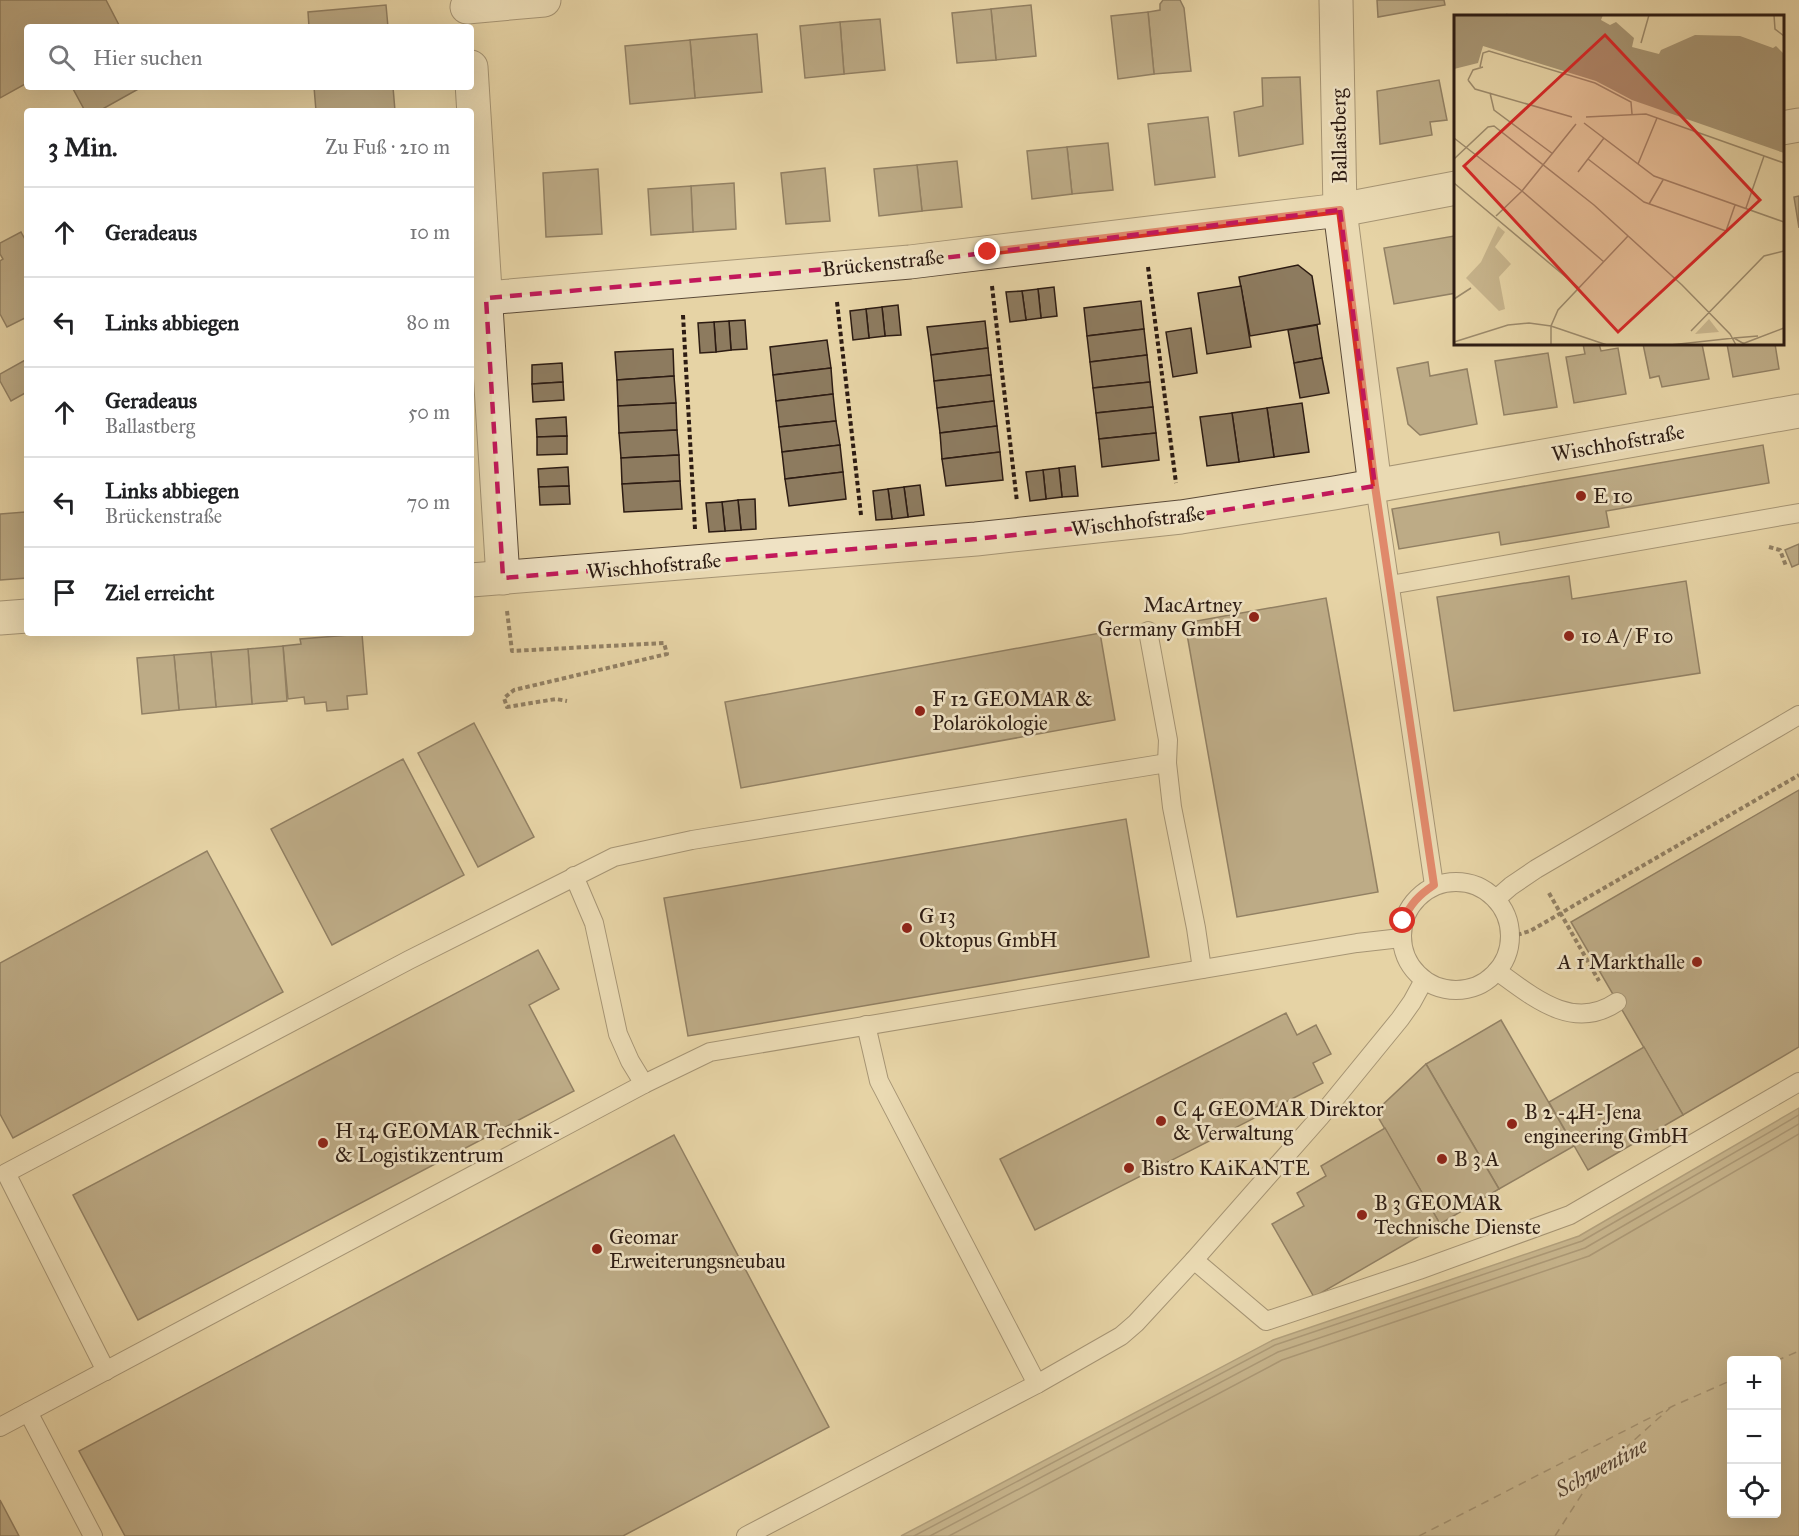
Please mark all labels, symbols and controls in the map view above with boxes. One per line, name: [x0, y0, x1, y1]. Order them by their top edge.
inset map: [1454, 15, 1784, 345]
search box: [24, 24, 474, 90]
icon: search: [45, 41, 78, 74]
text: Hier suchen: [93, 44, 202, 71]
street label: Ballastberg: [1325, 88, 1353, 184]
text: 3 Min.: [48, 131, 117, 163]
text: Zu Fuß · 210 m: [325, 135, 450, 159]
icon: ahead: [48, 216, 81, 249]
text: Geradeaus: [105, 219, 197, 246]
text: 10 m: [409, 220, 450, 244]
route end: [974, 238, 1000, 264]
street label: Brückenstraße: [820, 244, 946, 282]
icon: left: [48, 306, 81, 339]
text: Links abbiegen: [105, 309, 239, 336]
text: 80 m: [407, 310, 450, 334]
text: Geradeaus: [105, 387, 197, 414]
icon: ahead: [48, 396, 81, 429]
text: 50 m: [408, 400, 450, 424]
text: Ballastberg: [105, 414, 195, 438]
street label: Wischhofstraße: [1549, 418, 1687, 467]
text: Links abbiegen: [105, 477, 239, 504]
place label: E 10: [1593, 483, 1633, 509]
icon: left: [48, 486, 81, 519]
marker: E 10: [1574, 489, 1588, 503]
text: 70 m: [407, 490, 450, 514]
street label: Wischhofstraße: [1070, 500, 1207, 542]
text: Brückenstraße: [105, 504, 222, 528]
street label: Wischhofstraße: [586, 547, 722, 585]
icon: arrive: [48, 576, 81, 609]
text: Ziel erreicht: [105, 579, 214, 606]
place label: MacArtney Germany GmbH: [1097, 592, 1243, 642]
marker: MacArtney Germany GmbH: [1247, 610, 1261, 624]
place label: 10 A / F 10: [1581, 623, 1673, 649]
marker: 10 A / F 10: [1562, 629, 1576, 643]
place label: F 12 GEOMAR & Polarökologie: [932, 686, 1093, 736]
marker: F 12 GEOMAR & Polarökologie: [913, 704, 927, 718]
place label: G 13 Oktopus GmbH: [919, 903, 1058, 953]
route start: [1389, 907, 1415, 933]
marker: G 13 Oktopus GmbH: [900, 921, 914, 935]
place label: A 1 Markthalle: [1557, 949, 1685, 975]
marker: A 1 Markthalle: [1690, 955, 1704, 969]
place label: C 4 GEOMAR Direktor & Verwaltung: [1173, 1096, 1384, 1146]
place label: B 2 -4H-Jena engineering GmbH: [1524, 1099, 1689, 1149]
marker: C 4 GEOMAR Direktor & Verwaltung: [1154, 1114, 1168, 1128]
marker: B 2 -4H-Jena engineering GmbH: [1505, 1117, 1519, 1131]
place label: H 14 GEOMAR Technik- & Logistikzentrum: [335, 1118, 561, 1168]
marker: H 14 GEOMAR Technik- & Logistikzentrum: [316, 1136, 330, 1150]
place label: B 3 A: [1454, 1146, 1499, 1172]
marker: B 3 A: [1435, 1152, 1449, 1166]
place label: Bistro KAiKANTE: [1141, 1155, 1310, 1181]
marker: Bistro KAiKANTE: [1122, 1161, 1136, 1175]
place label: B 3 GEOMAR Technische Dienste: [1374, 1190, 1541, 1240]
marker: B 3 GEOMAR Technische Dienste: [1355, 1208, 1369, 1222]
place label: Geomar Erweiterungsneubau: [609, 1224, 786, 1274]
marker: Geomar Erweiterungsneubau: [590, 1242, 604, 1256]
map controls: [1727, 1356, 1781, 1518]
button: +: [1727, 1356, 1781, 1410]
button: −: [1727, 1410, 1781, 1464]
water label: Schwentine: [1550, 1432, 1653, 1503]
button: locate: [1727, 1464, 1781, 1518]

